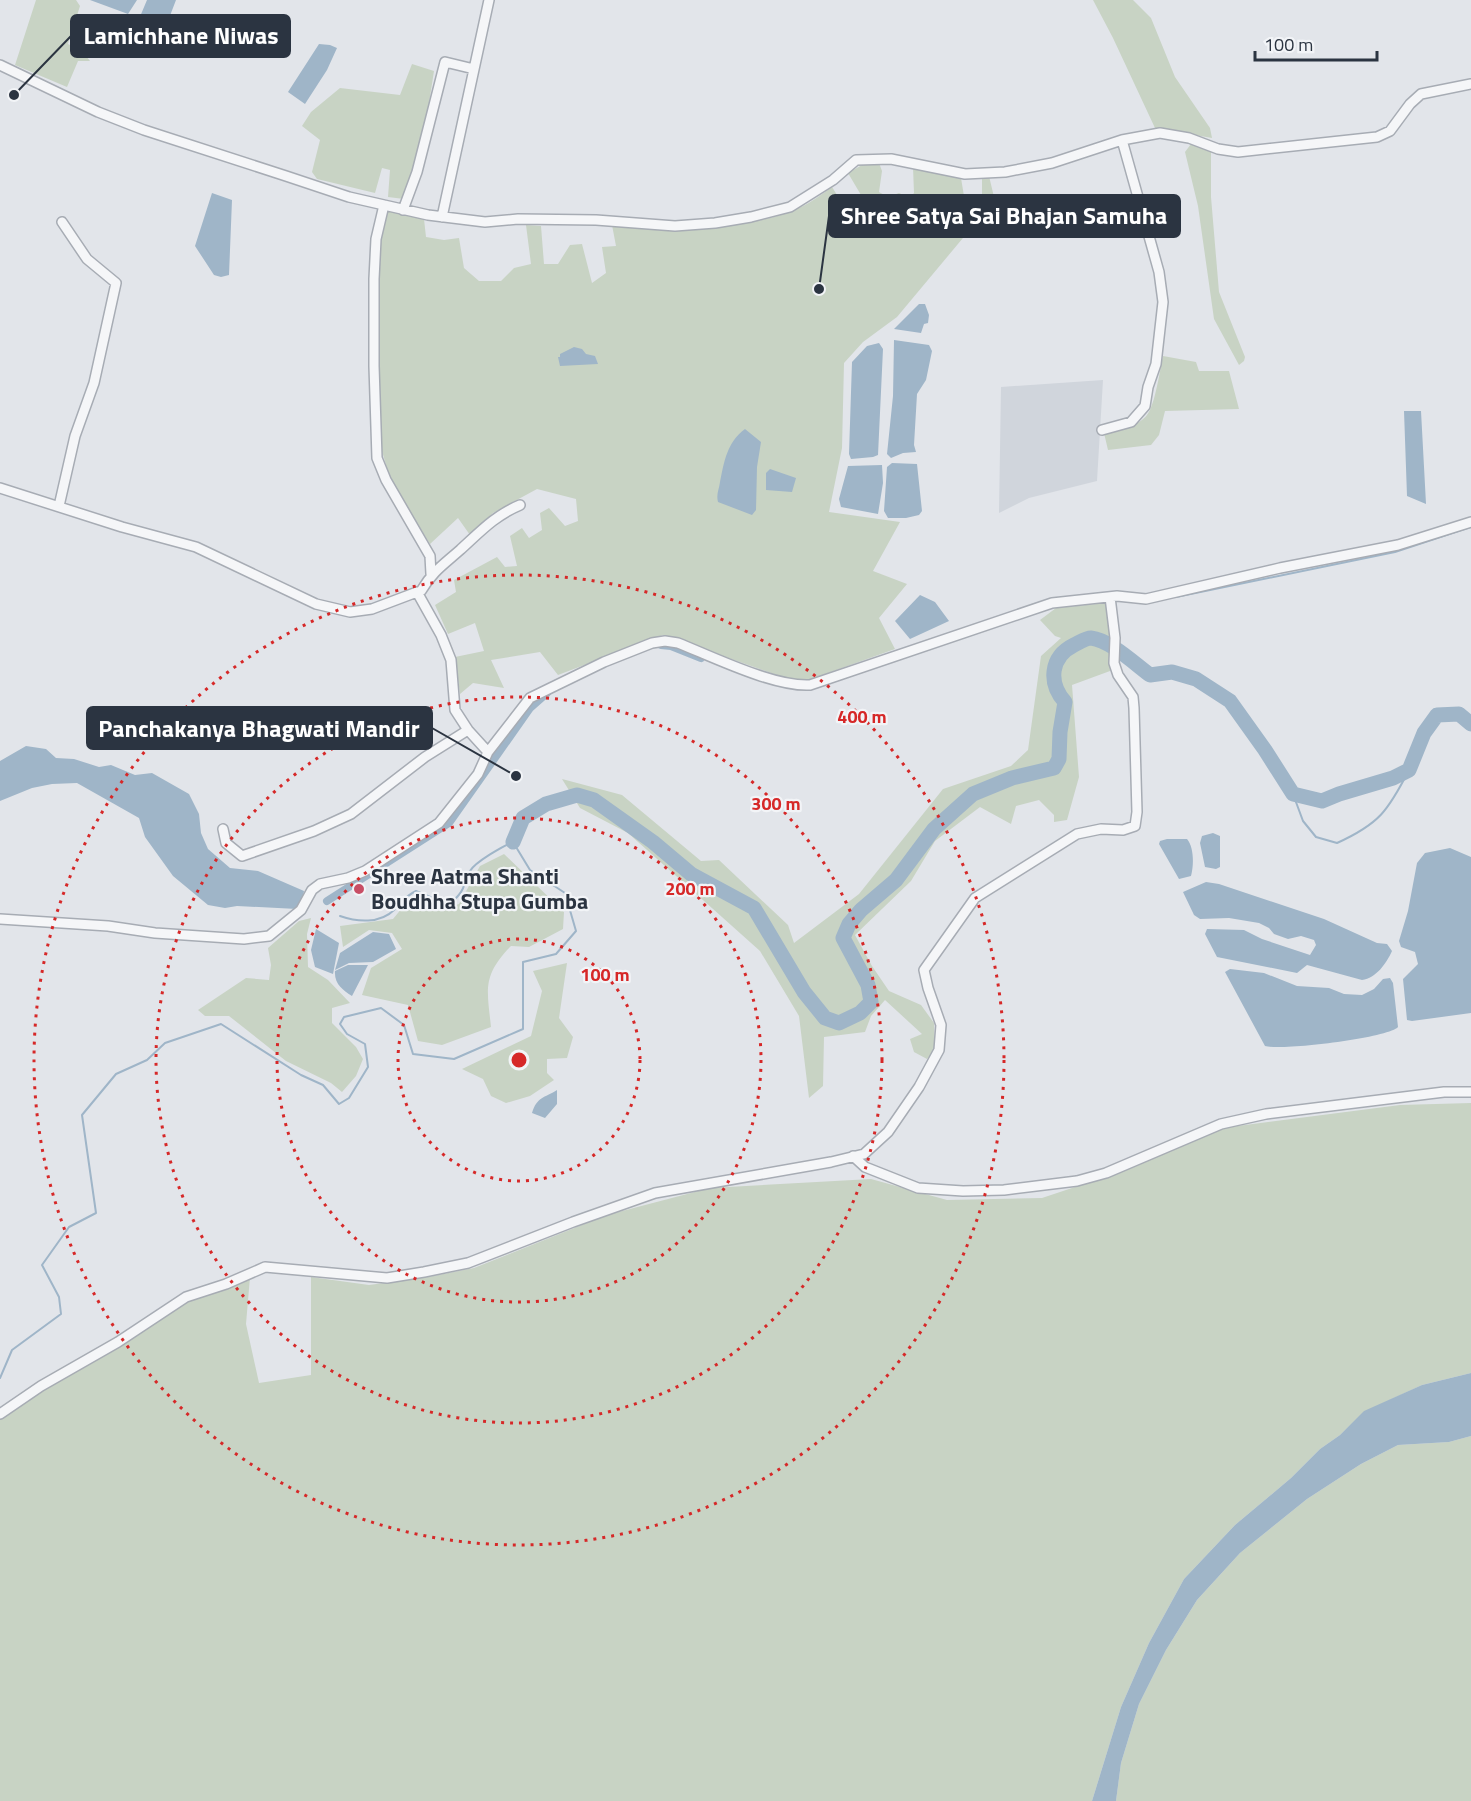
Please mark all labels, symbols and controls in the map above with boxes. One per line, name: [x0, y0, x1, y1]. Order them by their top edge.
callout: Lamichhane Niwas: [71, 15, 290, 57]
text: Lamichhane Niwas: [83, 17, 279, 53]
scale bar: [1255, 24, 1376, 62]
text: 100 m: [1264, 31, 1313, 58]
callout: Shree Satya Sai Bhajan Samuha: [829, 195, 1180, 237]
text: Shree Satya Sai Bhajan Samuha: [841, 197, 1167, 233]
text: 400 m: [837, 703, 887, 730]
callout: Panchakanya Bhagwati Mandir: [87, 707, 432, 749]
text: Panchakanya Bhagwati Mandir: [98, 710, 420, 746]
text: 300 m: [751, 790, 801, 817]
place label: Shree Aatma Shanti Boudhha Stupa Gumba: [371, 859, 588, 918]
text: 200 m: [665, 875, 715, 902]
marker: Shree Aatma Shanti Boudhha Stupa Gumba: [352, 882, 366, 896]
text: 100 m: [580, 961, 630, 988]
centre of rings: [509, 1050, 529, 1070]

